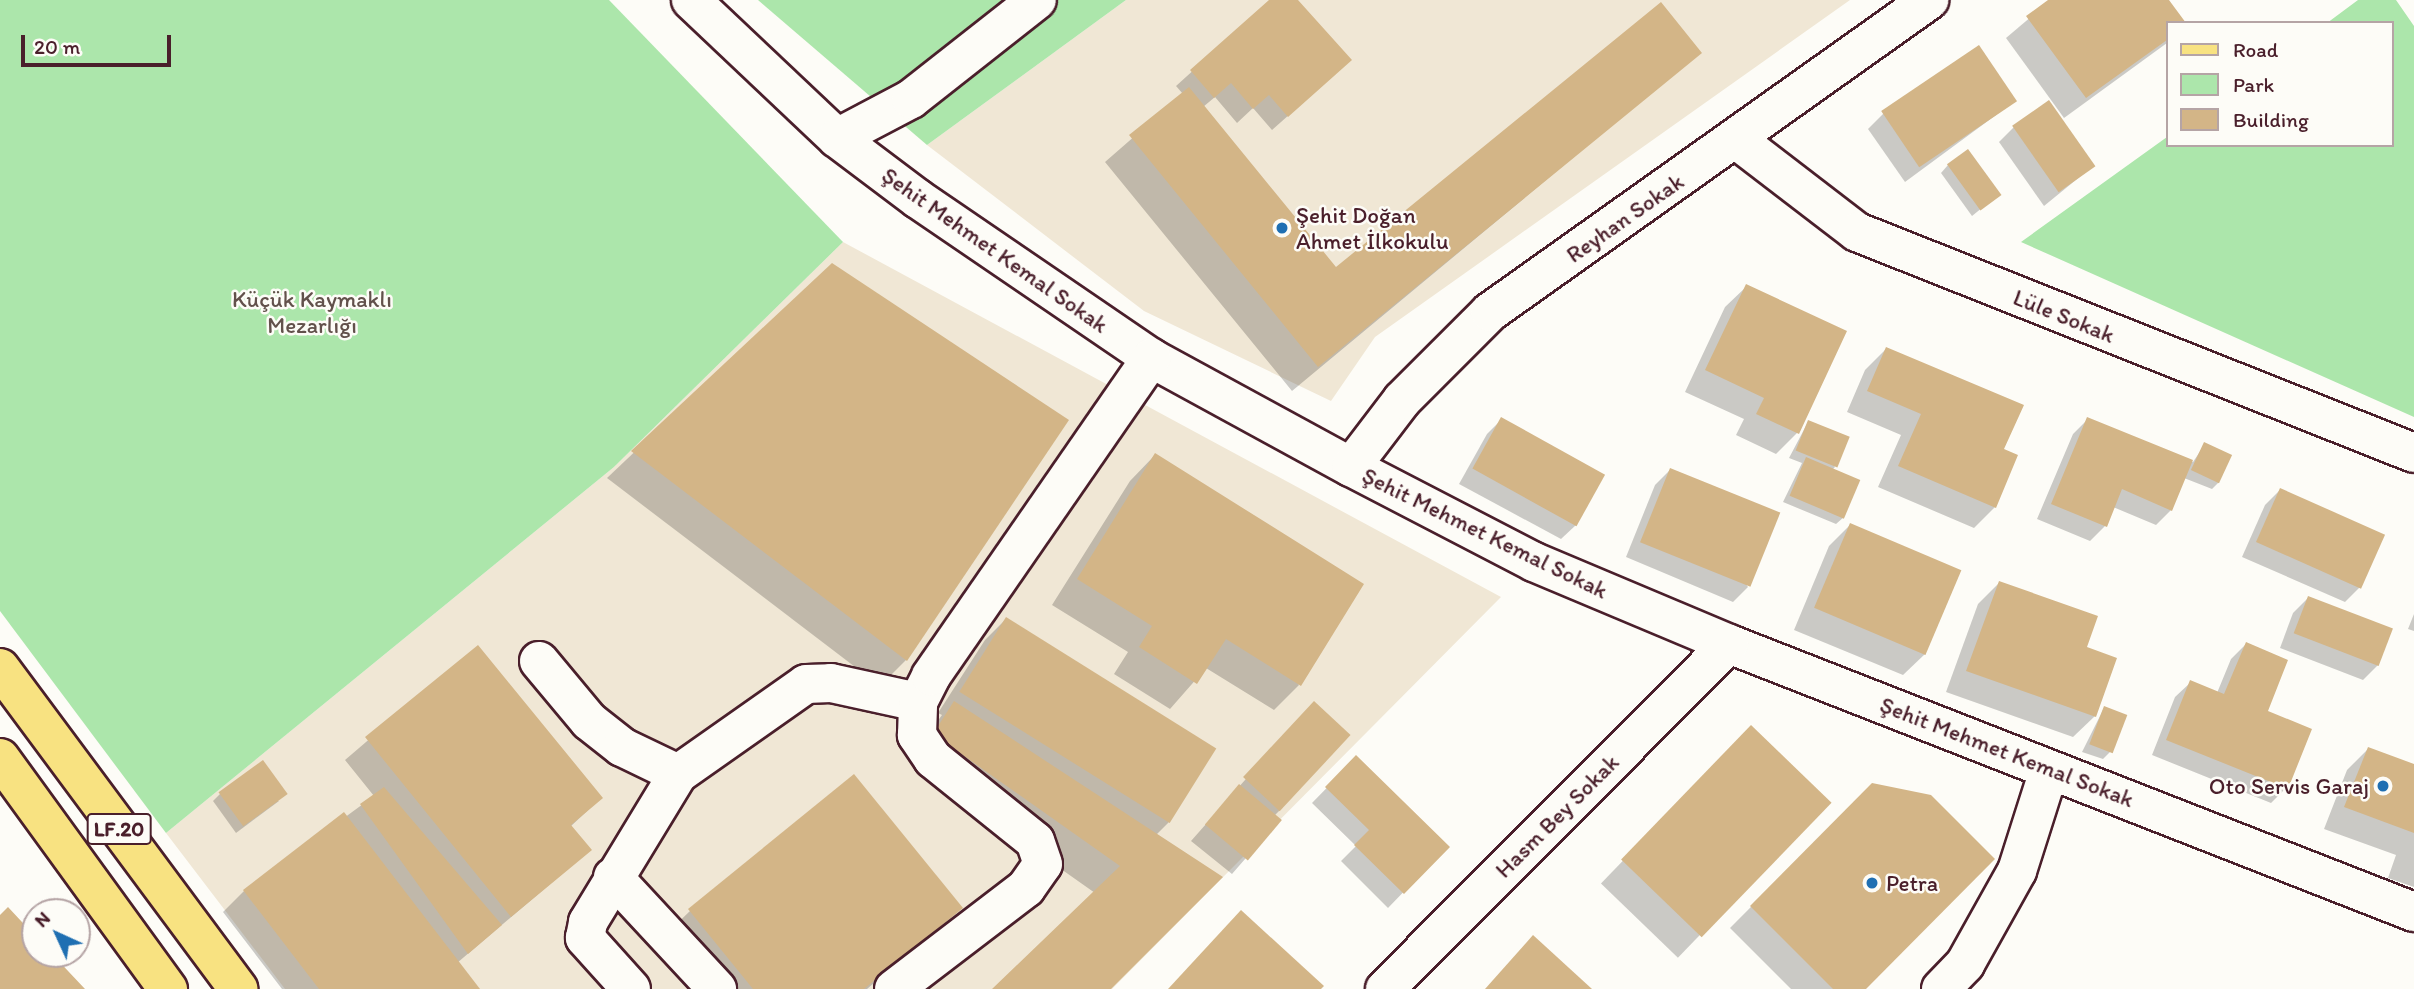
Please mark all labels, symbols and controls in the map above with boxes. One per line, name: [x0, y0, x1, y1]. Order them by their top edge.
scale bar: [24, 21, 175, 65]
legend: [2166, 21, 2393, 147]
text: 20 m: [34, 34, 80, 59]
text: Road: [2233, 37, 2278, 62]
text: Park: [2233, 72, 2274, 97]
text: Building: [2233, 107, 2309, 132]
street label: Şehit Mehmet Kemal Sokak: [877, 162, 1113, 338]
street label: Reyhan Sokak: [1561, 168, 1689, 268]
place label: Şehit Doğan Ahmet İlkokulu: [1296, 201, 1449, 255]
marker: Şehit Doğan Ahmet İlkokulu: [1274, 220, 1290, 236]
street label: Lüle Sokak: [2009, 283, 2119, 349]
park label: Küçük Kaymaklı Mezarlığı: [232, 285, 392, 339]
street label: Şehit Mehmet Kemal Sokak: [1358, 462, 1612, 604]
street label: Şehit Mehmet Kemal Sokak: [1877, 691, 2137, 813]
street label: Hasm Bey Sokak: [1490, 749, 1624, 883]
place label: Oto Servis Garaj: [2208, 772, 2369, 800]
marker: Oto Servis Garaj: [2375, 778, 2391, 794]
road number: LF.20: [86, 812, 152, 846]
place label: Petra: [1886, 869, 1938, 897]
marker: Petra: [1864, 875, 1880, 891]
north arrow: [21, 898, 91, 968]
text: N: [30, 907, 55, 932]

